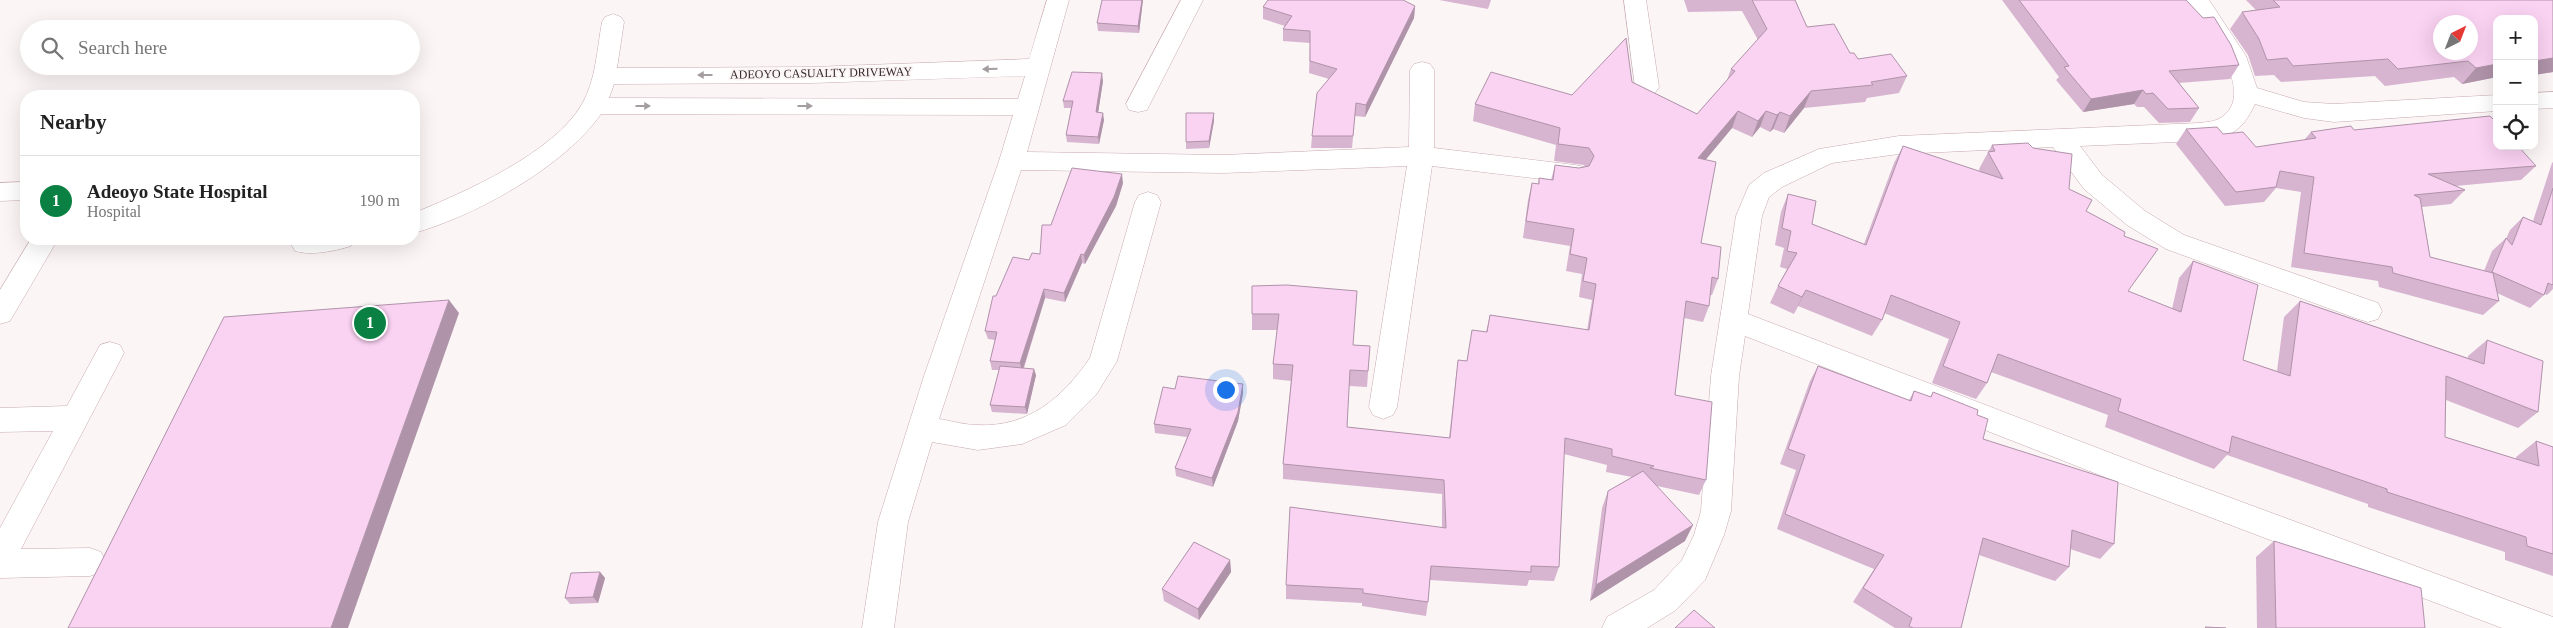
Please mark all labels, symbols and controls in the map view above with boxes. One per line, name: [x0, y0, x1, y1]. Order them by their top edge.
north arrow: [2433, 15, 2478, 60]
map controls: [2493, 15, 2538, 150]
button: +: [2493, 15, 2538, 60]
search box: [20, 20, 420, 75]
icon: search: [38, 34, 66, 62]
text: Search here: [78, 37, 167, 58]
button: −: [2493, 60, 2538, 105]
street label: ADEOYO CASUALTY DRIVEWAY: [730, 64, 912, 82]
one-way arrow: [982, 65, 998, 73]
one-way arrow: [697, 71, 713, 79]
one-way arrow: [635, 102, 651, 110]
one-way arrow: [798, 102, 814, 110]
button: locate: [2493, 105, 2538, 150]
text: Nearby: [40, 110, 107, 134]
text: Adeoyo State Hospital: [87, 181, 268, 202]
text: 1: [52, 192, 60, 209]
text: 190 m: [360, 192, 400, 209]
text: Hospital: [87, 203, 141, 220]
pin: 1: [354, 304, 386, 342]
your location: [1213, 377, 1239, 403]

